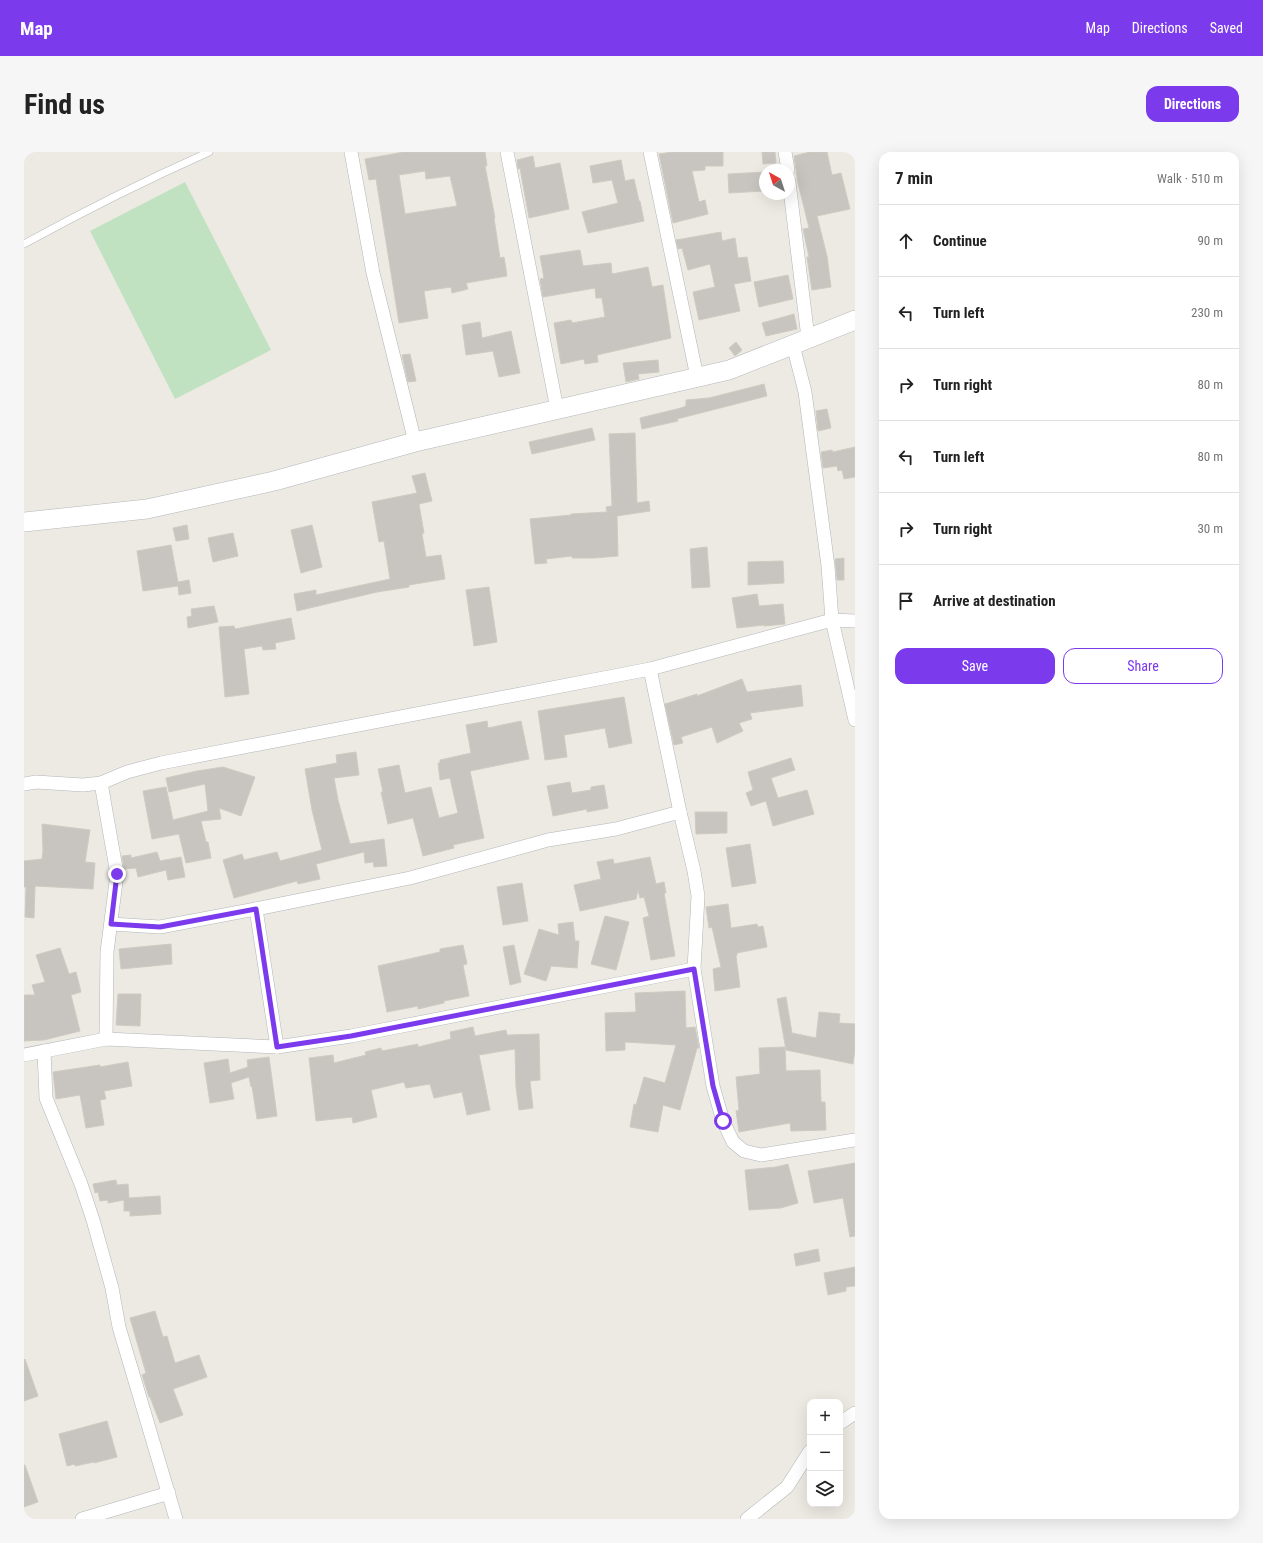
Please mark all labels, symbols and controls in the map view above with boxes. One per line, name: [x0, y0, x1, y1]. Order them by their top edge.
text: Map: [20, 17, 53, 40]
text: Map: [1086, 20, 1110, 36]
text: Directions: [1132, 20, 1188, 36]
text: Saved: [1210, 20, 1243, 36]
button: Directions: [1146, 86, 1239, 122]
text: Find us: [24, 88, 105, 121]
north arrow: [759, 164, 795, 200]
text: 7 min: [895, 168, 933, 188]
text: Walk · 510 m: [1157, 171, 1223, 186]
icon: ahead: [895, 230, 917, 252]
text: Continue: [933, 232, 987, 250]
text: 90 m: [1197, 233, 1223, 248]
icon: left: [895, 302, 917, 324]
text: Turn left: [933, 304, 984, 322]
text: 230 m: [1191, 305, 1223, 320]
icon: right: [895, 374, 917, 396]
text: Turn right: [933, 376, 992, 394]
text: 80 m: [1197, 377, 1223, 392]
icon: left: [895, 446, 917, 468]
text: Turn left: [933, 448, 984, 466]
text: 80 m: [1197, 449, 1223, 464]
icon: right: [895, 518, 917, 540]
text: Turn right: [933, 520, 992, 538]
text: 30 m: [1197, 521, 1223, 536]
icon: arrive: [895, 590, 917, 612]
text: Arrive at destination: [933, 592, 1056, 610]
button: Save: [895, 648, 1055, 684]
button: Share: [1063, 648, 1223, 684]
route end: [108, 865, 126, 883]
route start: [714, 1112, 732, 1130]
map controls: [807, 1399, 843, 1507]
button: +: [807, 1399, 843, 1435]
button: −: [807, 1435, 843, 1471]
button: layers: [807, 1471, 843, 1507]

